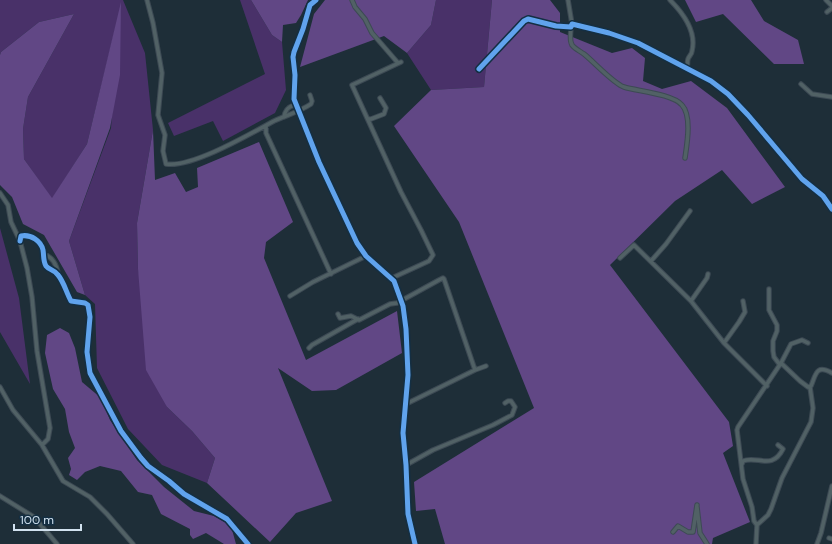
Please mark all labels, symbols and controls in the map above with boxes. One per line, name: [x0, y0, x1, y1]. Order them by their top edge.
scale bar: [14, 506, 81, 532]
text: 100 m: [20, 512, 54, 528]

